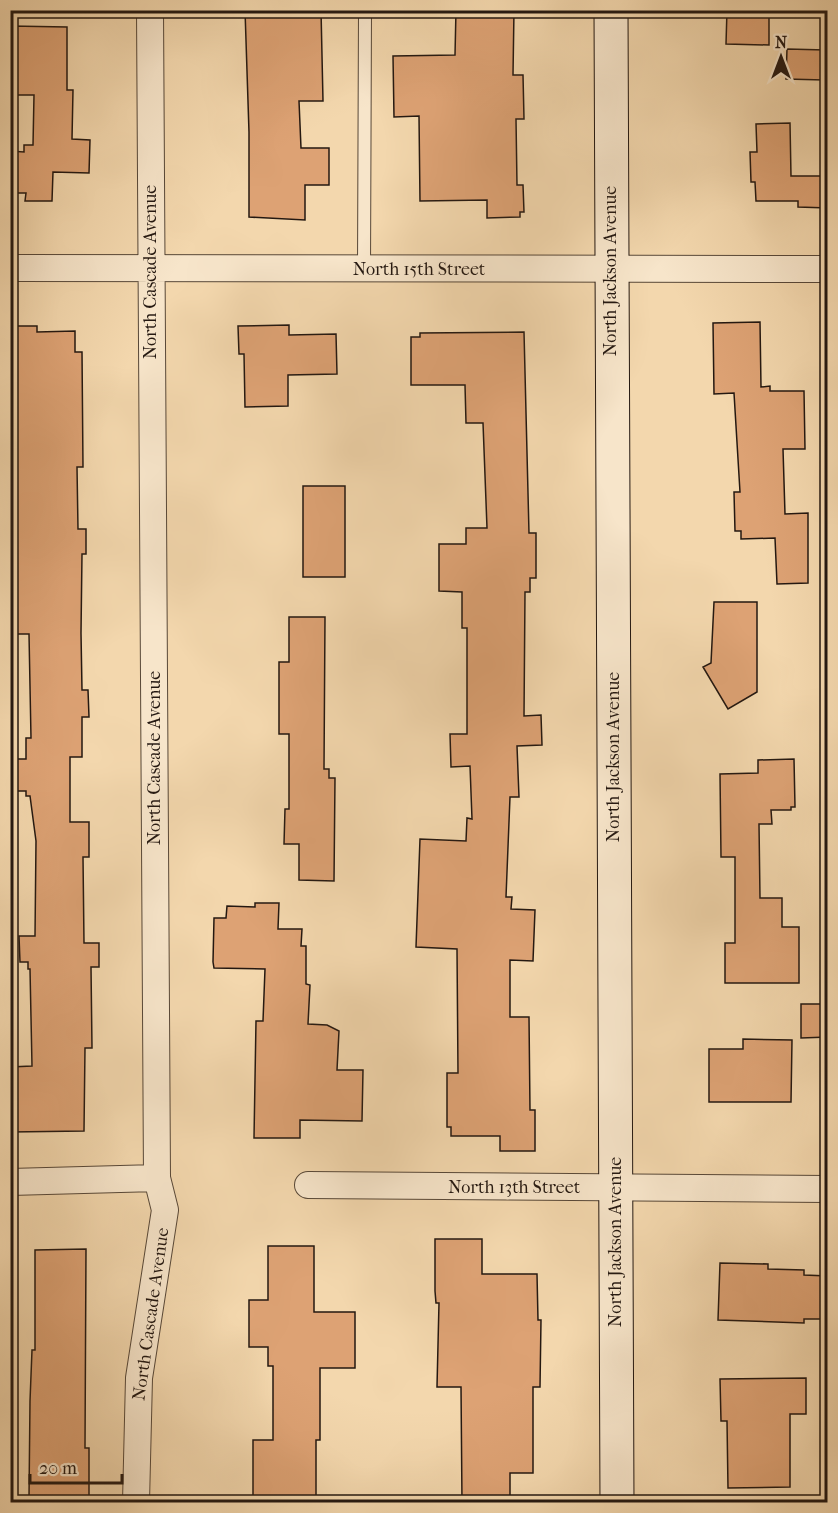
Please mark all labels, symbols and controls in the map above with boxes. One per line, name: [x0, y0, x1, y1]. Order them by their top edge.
north arrow: [751, 27, 811, 87]
text: N: [775, 33, 788, 52]
street label: North Cascade Avenue: [140, 185, 161, 359]
street label: North Jackson Avenue: [600, 186, 621, 356]
street label: North 15th Street: [353, 259, 486, 280]
street label: North Cascade Avenue: [144, 671, 165, 845]
street label: North Jackson Avenue: [603, 672, 624, 842]
street label: North Jackson Avenue: [605, 1157, 626, 1327]
street label: North 13th Street: [448, 1177, 581, 1198]
street label: North Cascade Avenue: [128, 1226, 174, 1402]
scale bar: [30, 1447, 122, 1485]
text: 20 m: [39, 1458, 77, 1479]

